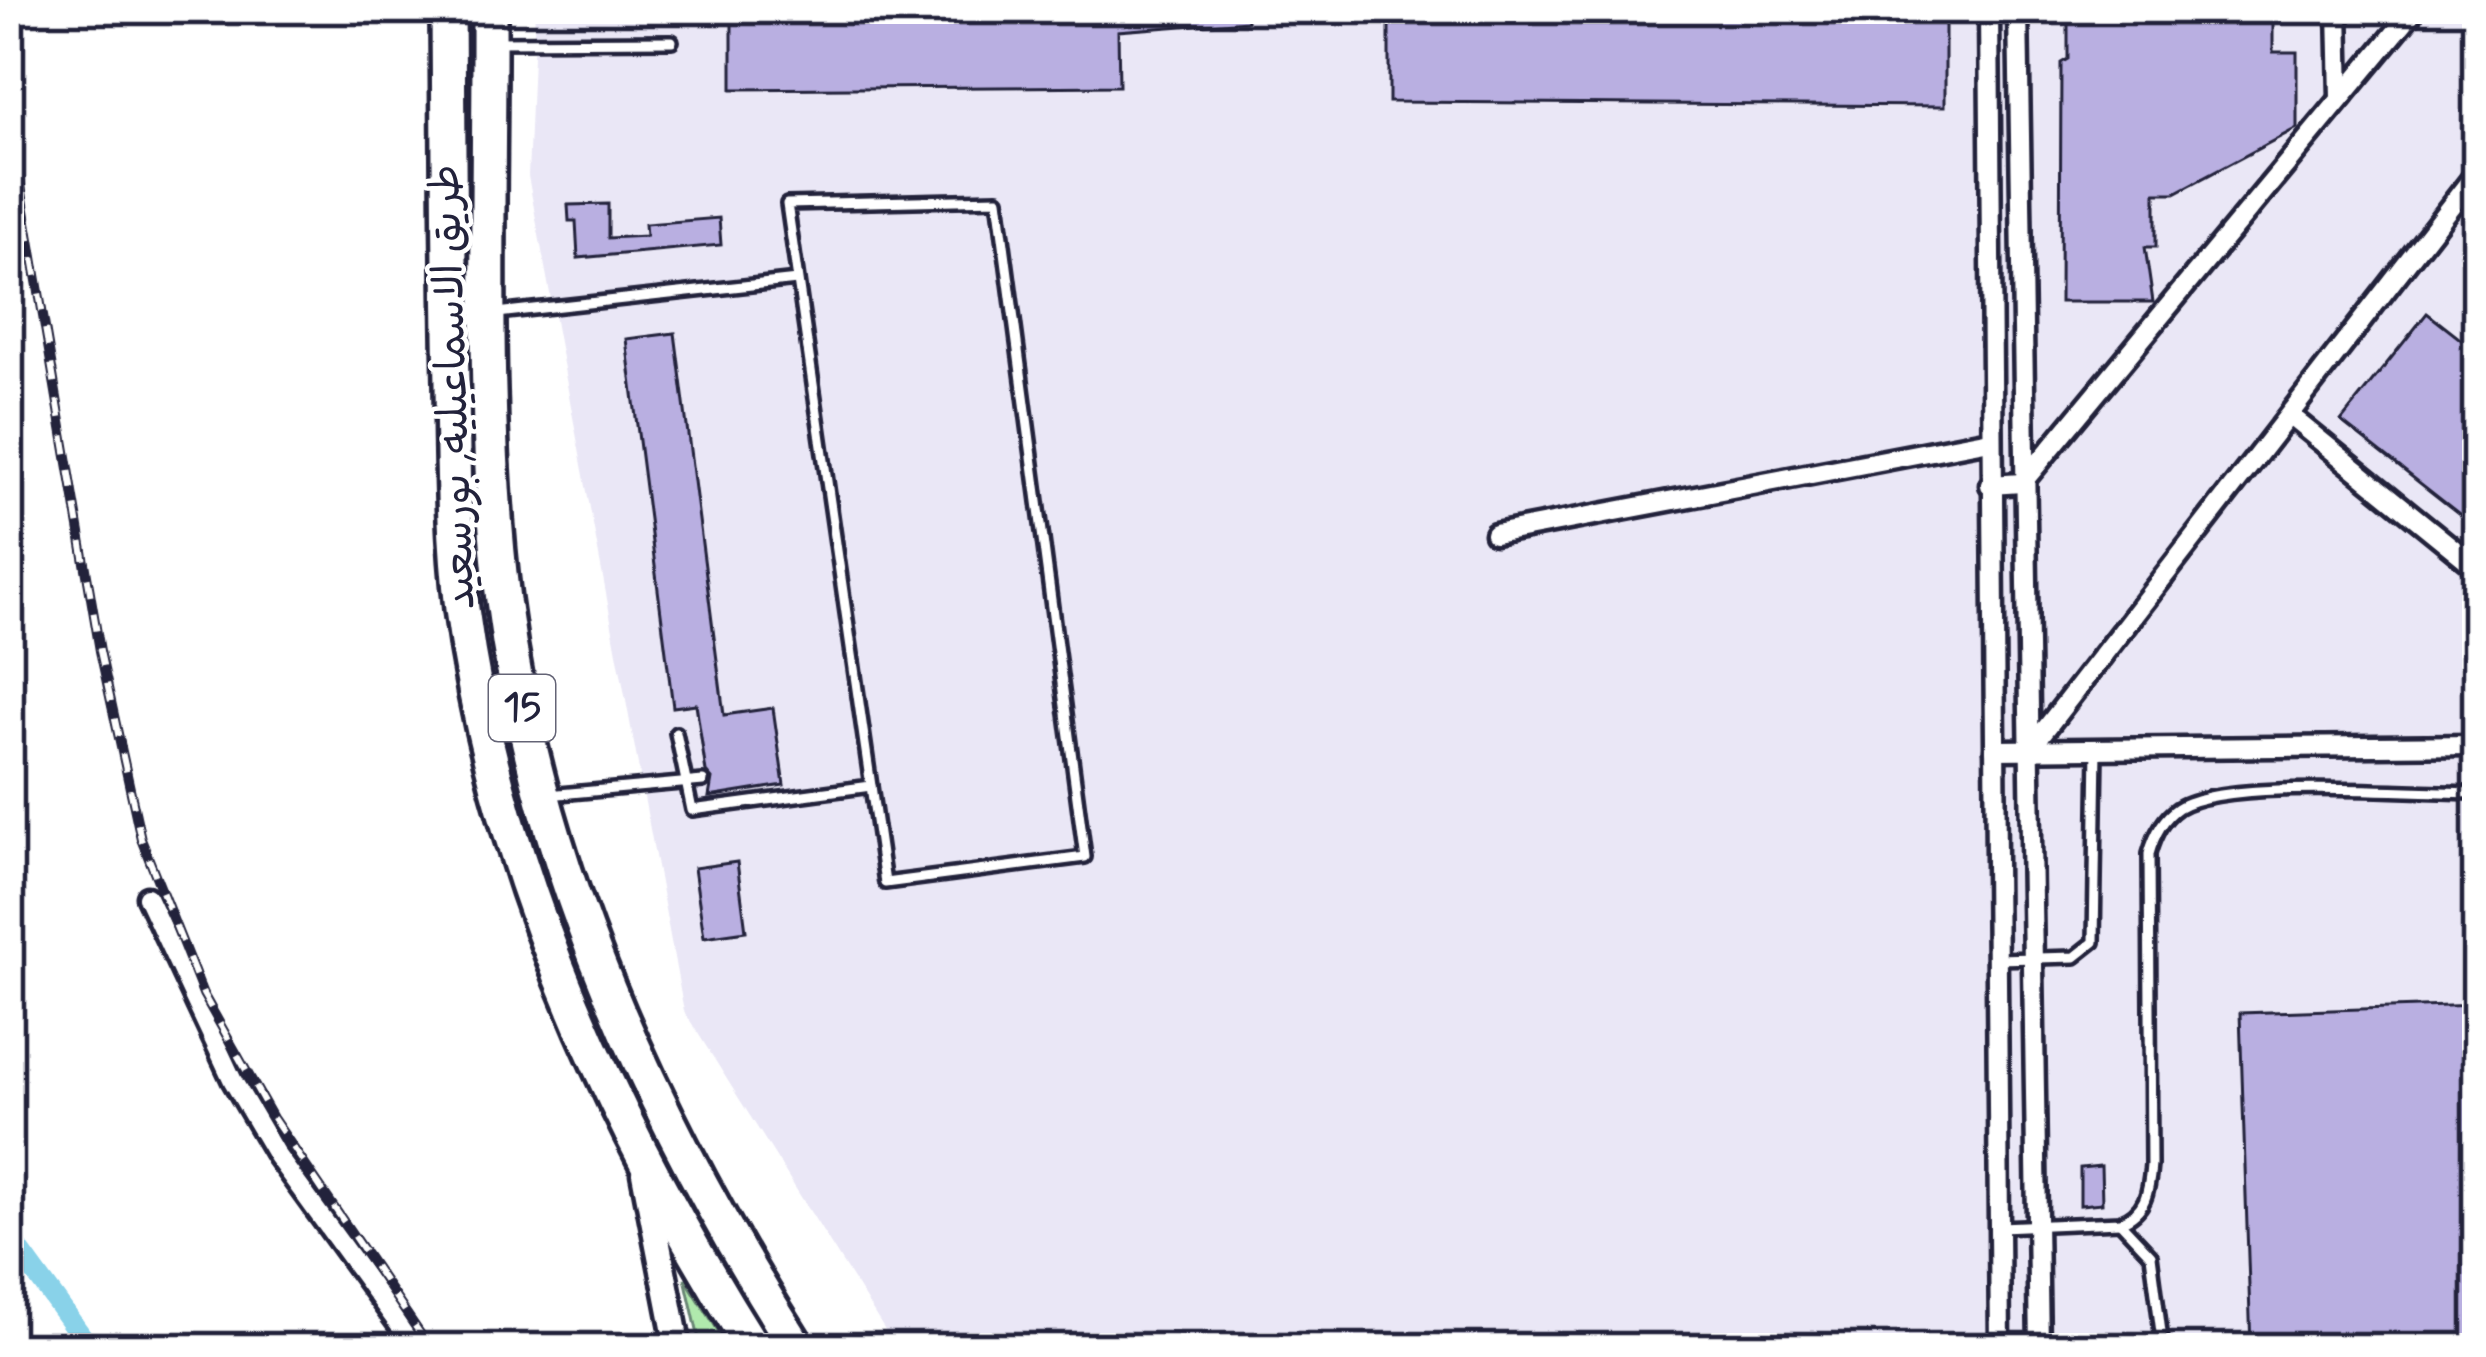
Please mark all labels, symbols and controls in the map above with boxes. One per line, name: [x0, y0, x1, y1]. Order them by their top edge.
street label: طريق الاسماعيليه, بورسعيد: [419, 164, 489, 610]
road number: 15: [489, 675, 555, 741]

